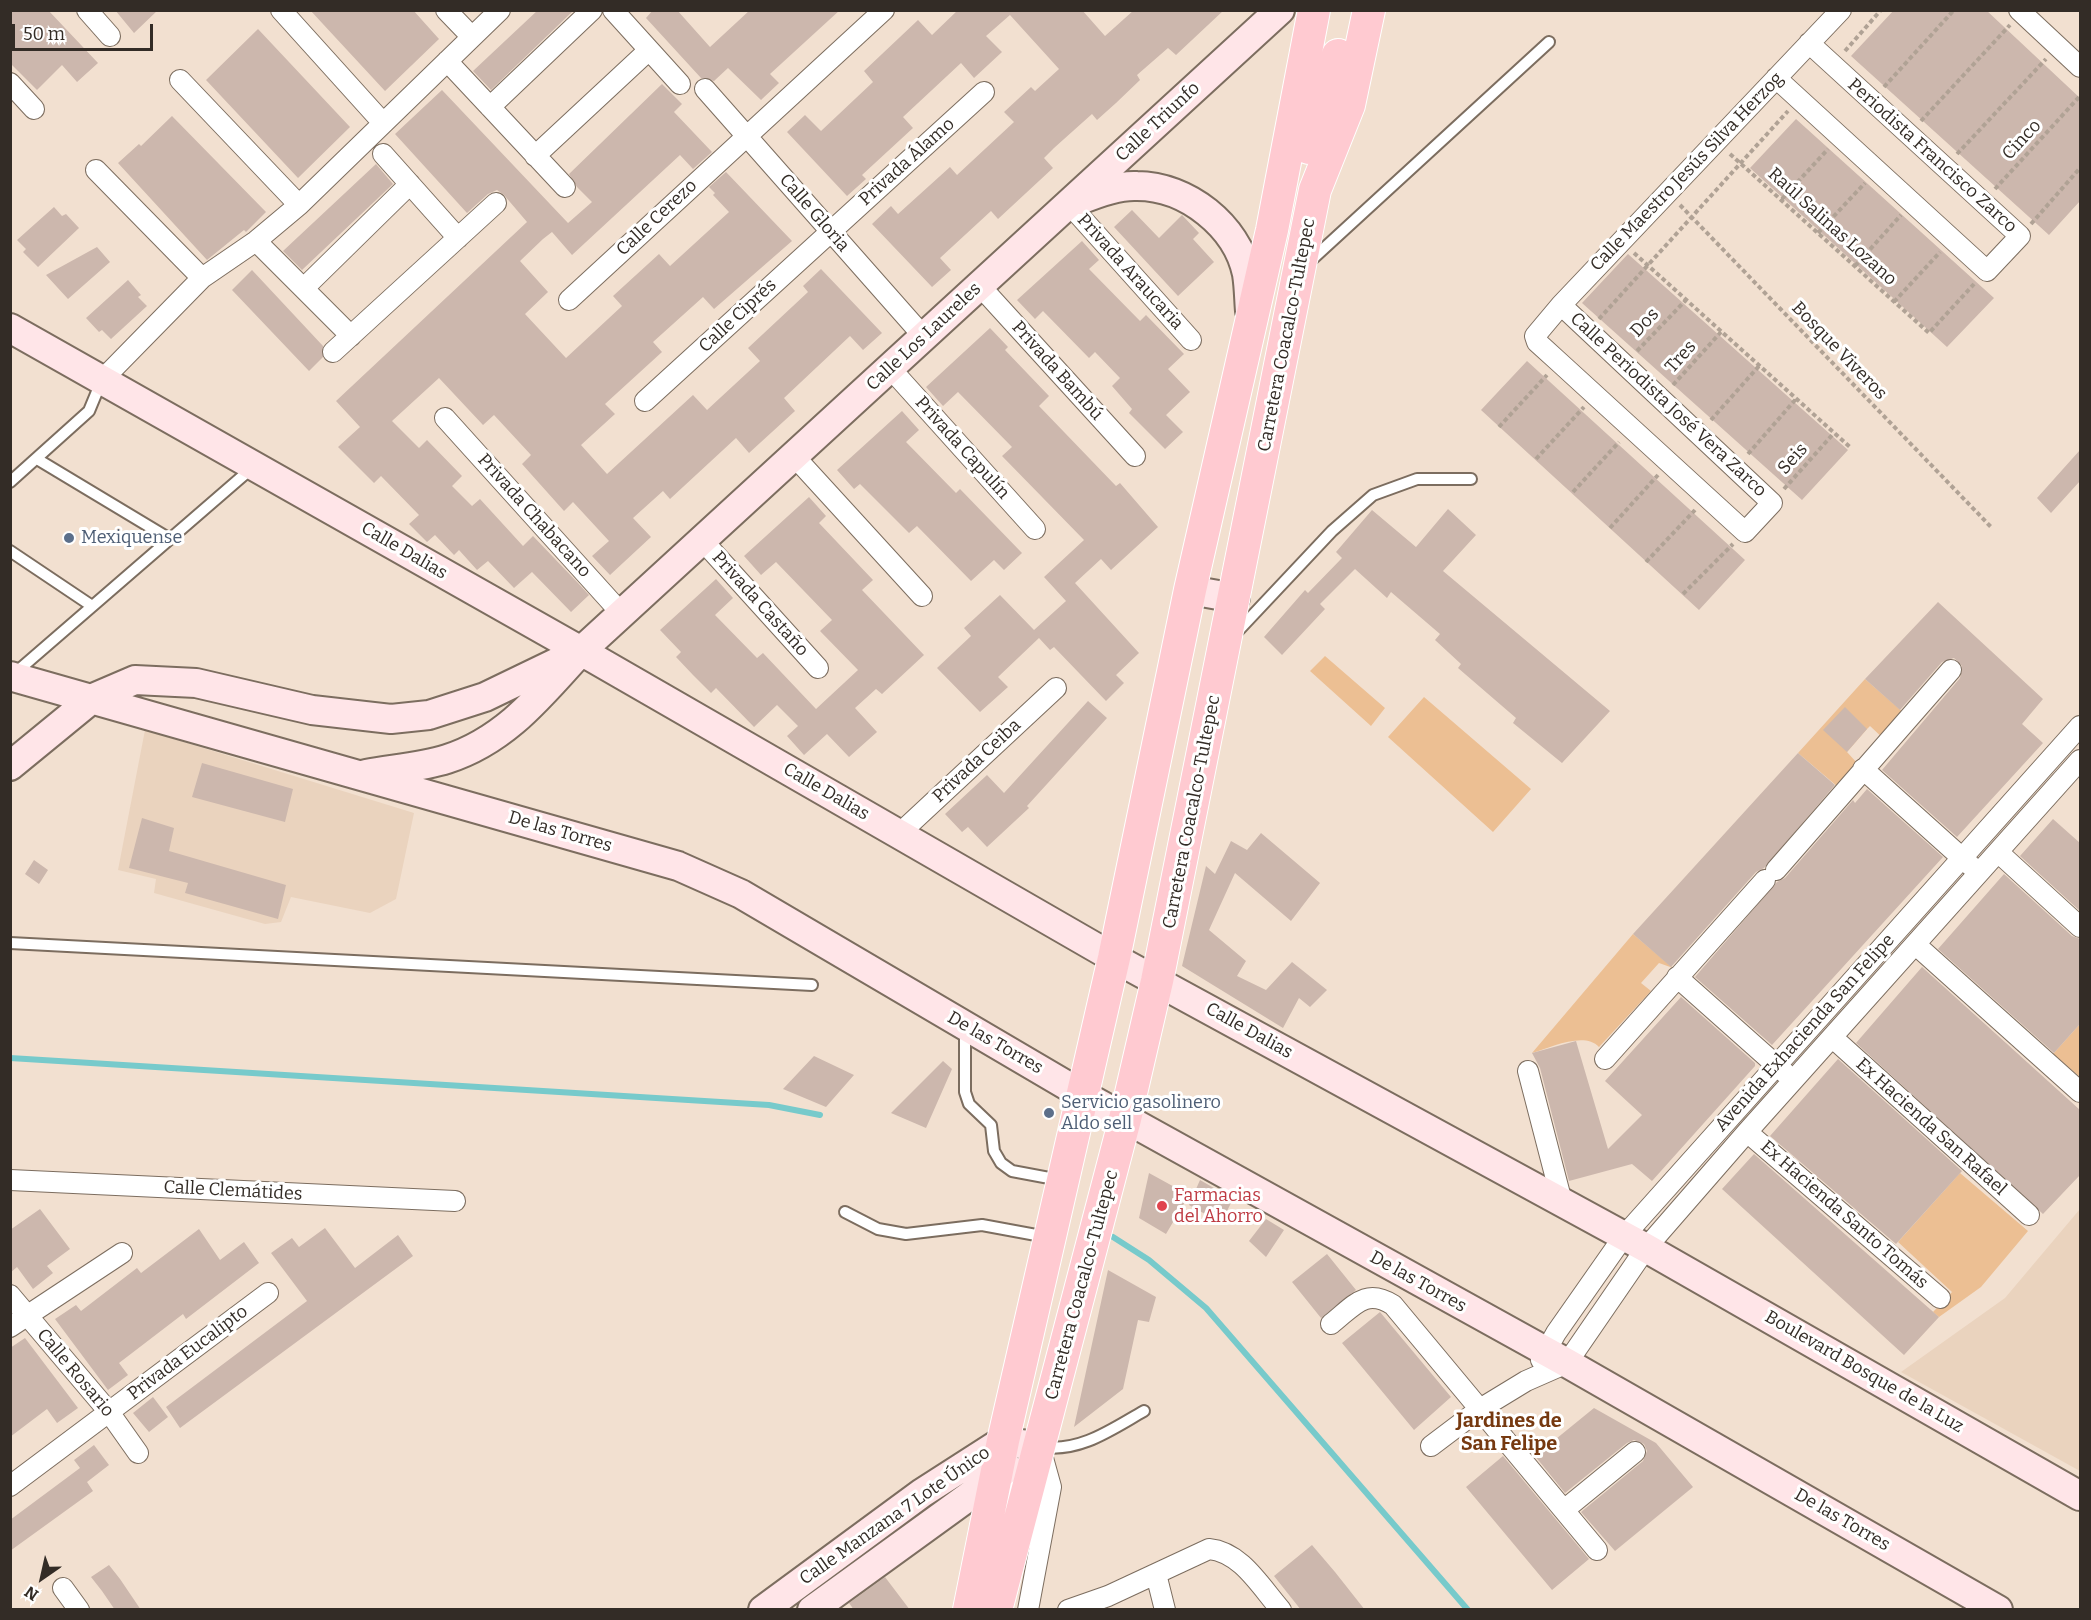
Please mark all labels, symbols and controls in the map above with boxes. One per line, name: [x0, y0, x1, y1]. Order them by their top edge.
scale bar: [15, 12, 156, 50]
text: 50 m: [23, 23, 65, 45]
street label: Calle Maestro Jesús Silva Herzog: [1586, 68, 1788, 276]
street label: Periodista Francisco Zarco: [1843, 74, 2021, 238]
street label: Calle Triunfo: [1111, 78, 1205, 166]
street label: Privada Álamo: [855, 113, 959, 211]
street label: Cinco: [1998, 115, 2046, 165]
street label: Raúl Salinas Lozano: [1763, 163, 1901, 291]
street label: Calle Gloria: [774, 170, 854, 256]
street label: Calle Cerezo: [612, 175, 702, 261]
street label: Privada Araucaria: [1072, 210, 1188, 334]
street label: Carretera Coacalco-Tultepec: [1254, 216, 1320, 454]
street label: Calle Ciprés: [695, 275, 781, 357]
street label: Calle Los Laureles: [862, 278, 986, 396]
street label: Bosque Viveros: [1787, 298, 1891, 404]
street label: Dos: [1626, 304, 1664, 342]
street label: Calle Periodista José Vera Zarco: [1565, 308, 1771, 502]
street label: Privada Bambú: [1007, 317, 1107, 425]
street label: Tres: [1661, 336, 1701, 378]
street label: Privada Capulín: [910, 392, 1014, 504]
street label: Seis: [1773, 439, 1813, 479]
street label: Privada Chabacano: [473, 450, 595, 582]
street label: Calle Dalias: [357, 518, 451, 584]
place label: Mexiquense: [81, 527, 182, 549]
marker: Mexiquense: [62, 531, 76, 545]
street label: Privada Castaño: [707, 547, 813, 661]
street label: Carretera Coacalco-Tultepec: [1159, 693, 1225, 931]
street label: Privada Ceiba: [928, 715, 1026, 807]
street label: Calle Dalias: [779, 759, 873, 825]
street label: De las Torres: [506, 807, 614, 857]
street label: Avenida Exhacienda San Felipe: [1711, 930, 1899, 1136]
street label: Calle Dalias: [1202, 998, 1296, 1064]
street label: De las Torres: [943, 1007, 1047, 1079]
street label: Ex Hacienda San Rafael: [1851, 1054, 2011, 1200]
place label: Servicio gasolinero Aldo sell: [1061, 1092, 1221, 1134]
marker: Servicio gasolinero Aldo sell: [1042, 1106, 1056, 1120]
street label: Ex Hacienda Santo Tomás: [1756, 1136, 1932, 1294]
street label: Carretera Coacalco-Tultepec: [1041, 1168, 1123, 1402]
street label: Calle Clemátides: [163, 1177, 303, 1205]
place label: Farmacias del Ahorro: [1174, 1185, 1263, 1228]
marker: Farmacias del Ahorro: [1155, 1199, 1169, 1213]
street label: De las Torres: [1366, 1247, 1470, 1317]
street label: Privada Eucalipto: [124, 1301, 252, 1405]
street label: Boulevard Bosque de la Luz: [1761, 1306, 1967, 1438]
street label: Calle Rosario: [32, 1324, 118, 1422]
district label: Jardines de San Felipe: [1456, 1409, 1562, 1456]
street label: Calle Manzana 7 Lote Único: [796, 1442, 994, 1590]
street label: De las Torres: [1790, 1484, 1894, 1556]
north arrow: [12, 1548, 72, 1608]
text: N: [21, 1582, 42, 1605]

